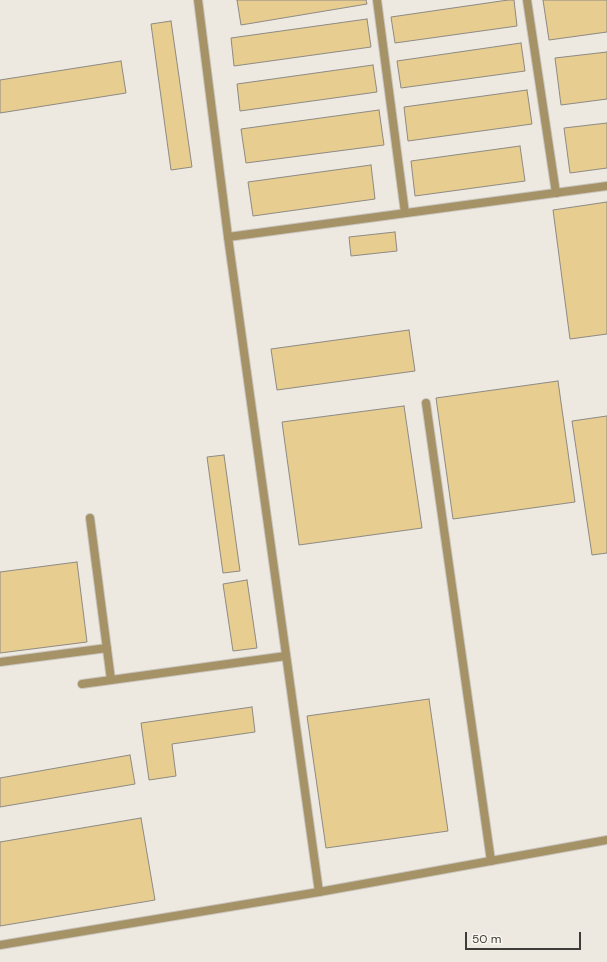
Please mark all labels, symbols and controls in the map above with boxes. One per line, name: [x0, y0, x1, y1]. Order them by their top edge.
scale bar: [467, 924, 583, 950]
text: 50 m: [472, 931, 501, 947]

